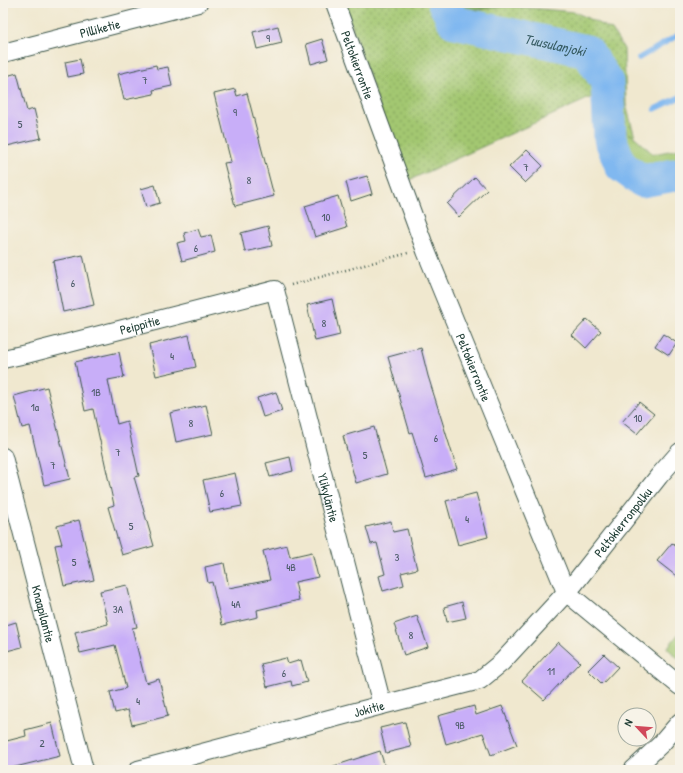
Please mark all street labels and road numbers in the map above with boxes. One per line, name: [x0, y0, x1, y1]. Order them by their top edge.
street label: Pilliketie: [78, 14, 122, 42]
street label: Peltokierrontie: [337, 28, 379, 102]
street label: Peippitie: [118, 311, 162, 339]
street label: Peltokierrontie: [452, 331, 496, 404]
street label: Ylikyläntie: [314, 471, 343, 524]
street label: Peltokierronpolku: [590, 483, 656, 561]
street label: Knaapilantie: [28, 583, 60, 644]
street label: Jokitie: [352, 696, 386, 721]

